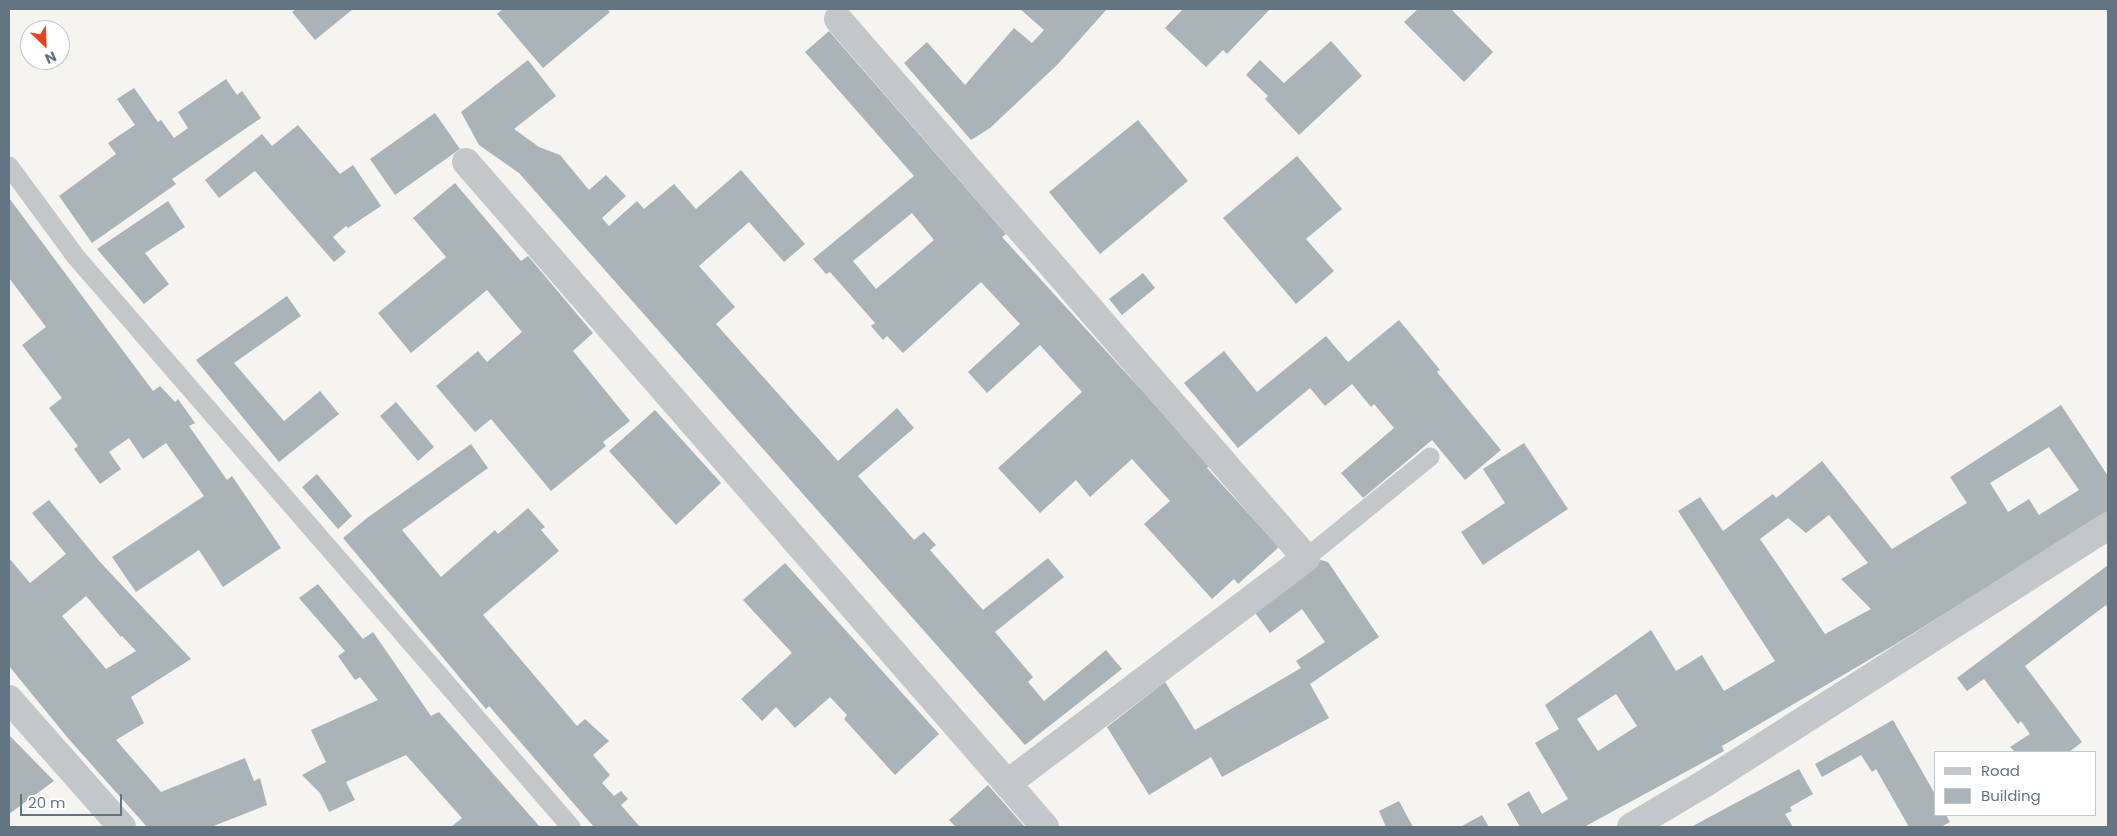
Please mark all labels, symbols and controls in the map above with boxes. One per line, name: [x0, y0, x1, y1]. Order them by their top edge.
north arrow: [20, 20, 70, 70]
text: N: [42, 47, 60, 69]
legend: [1934, 751, 2097, 816]
text: Road: [1981, 760, 2020, 781]
scale bar: [22, 784, 125, 816]
text: Building: [1981, 785, 2041, 806]
text: 20 m: [28, 792, 66, 813]

